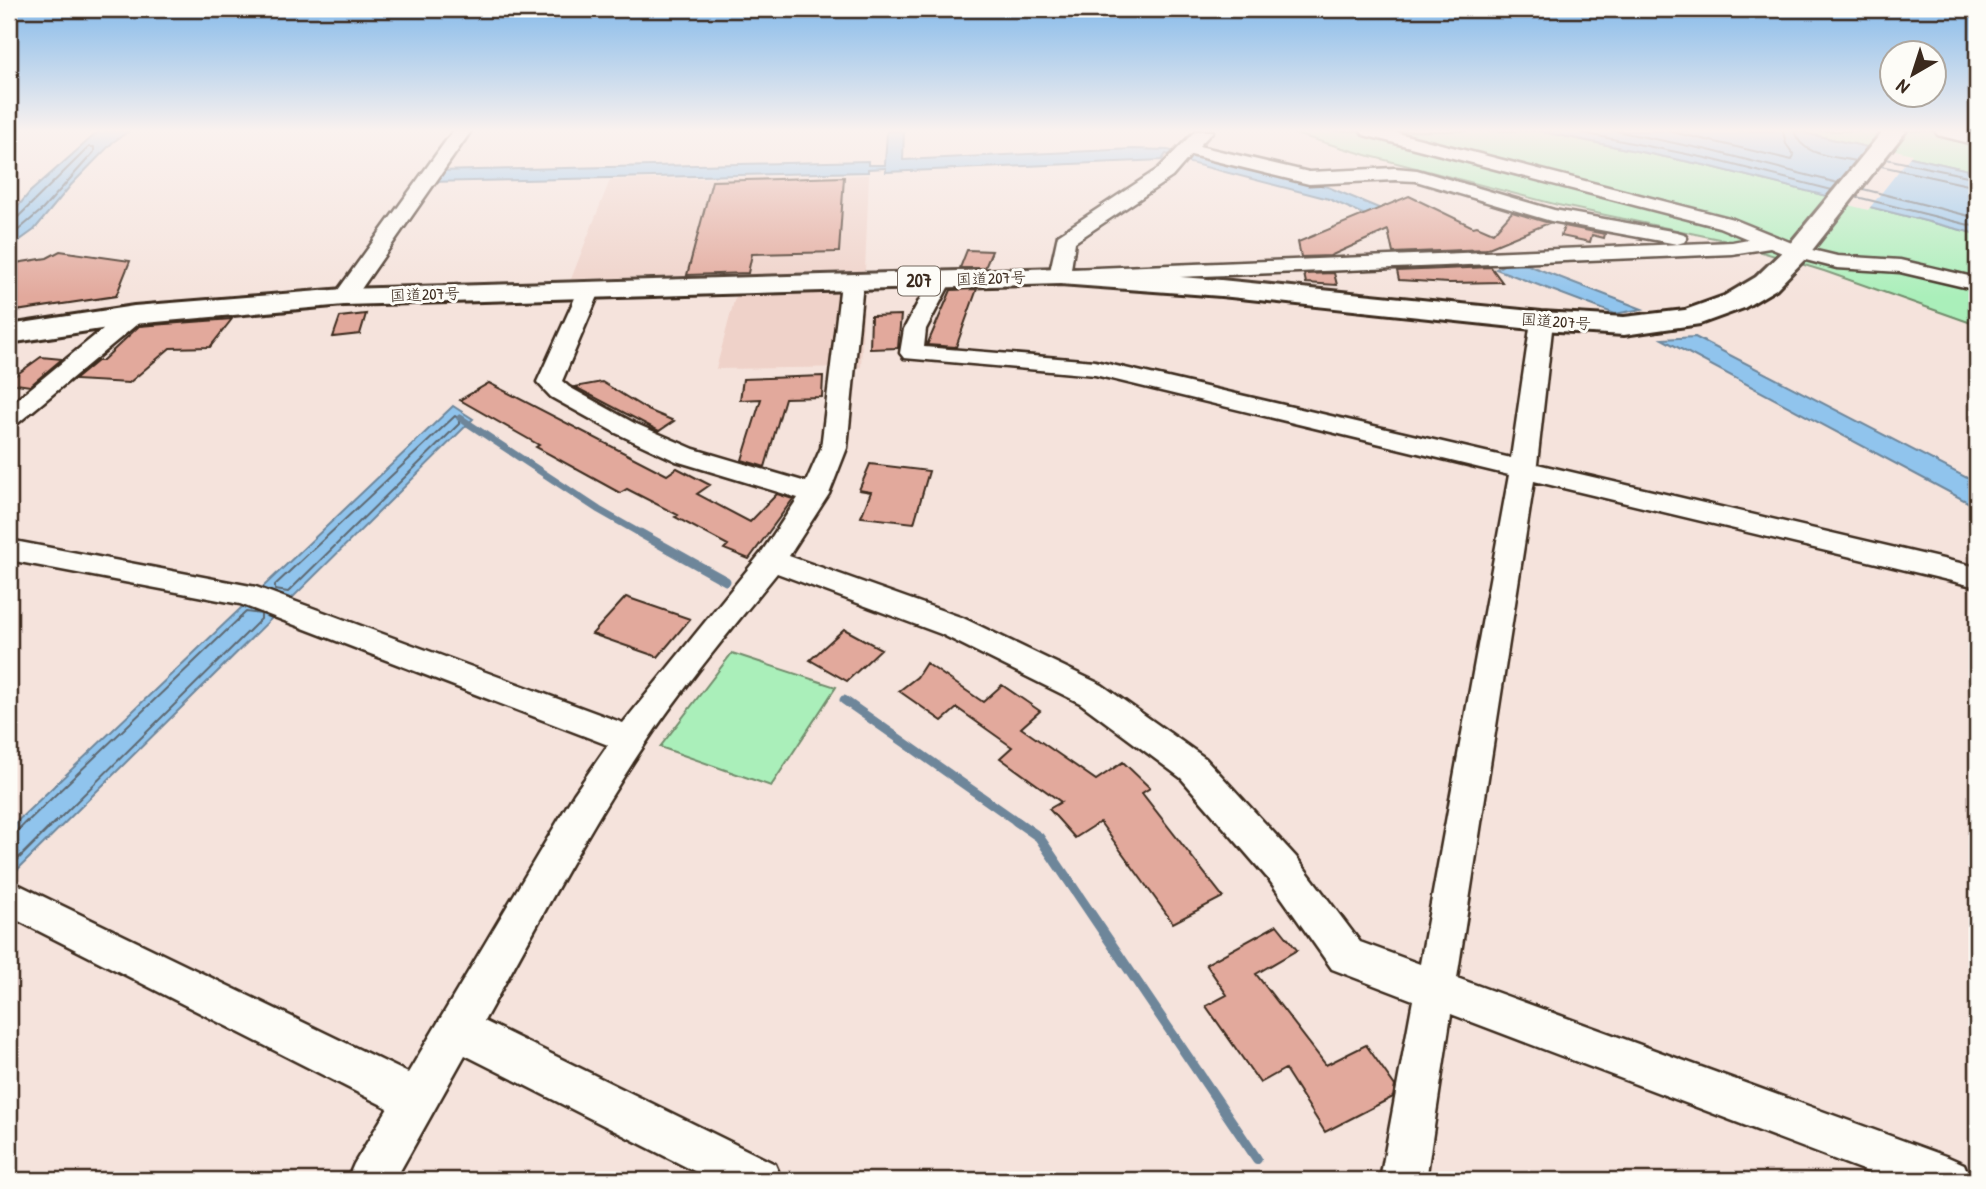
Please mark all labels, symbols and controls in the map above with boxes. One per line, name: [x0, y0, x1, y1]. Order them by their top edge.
north arrow: [1878, 38, 1948, 108]
text: N: [1890, 74, 1914, 100]
street label: 国道207号: [955, 266, 1027, 290]
road number: 207: [898, 267, 940, 296]
street label: 国道207号: [389, 282, 461, 306]
street label: 国道207号: [1520, 308, 1592, 334]

